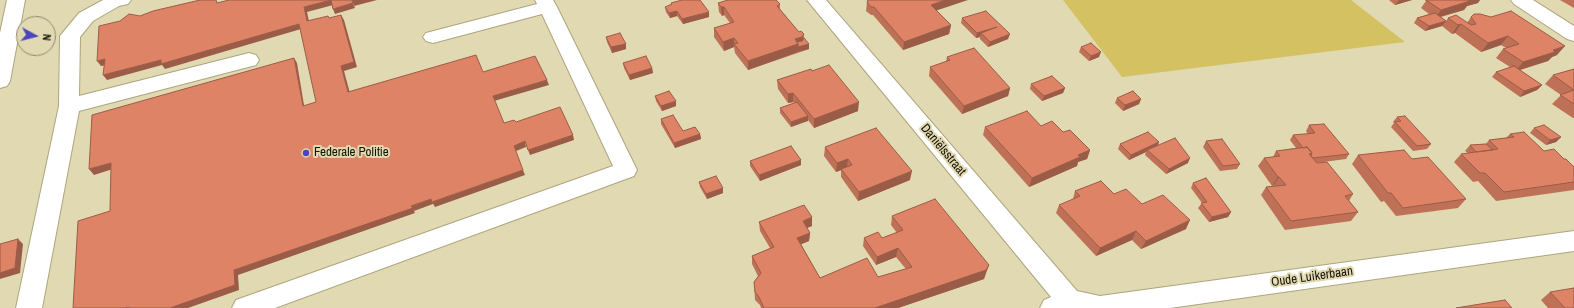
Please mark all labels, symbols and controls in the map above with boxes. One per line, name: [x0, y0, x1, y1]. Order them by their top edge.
north arrow: [16, 16, 56, 56]
text: N: [40, 33, 54, 41]
street label: Daniëlsstraat: [917, 121, 969, 179]
place label: Federale Politie: [314, 145, 389, 161]
marker: Federale Politie: [301, 148, 311, 158]
street label: Oude Luikerbaan: [1270, 264, 1354, 290]

